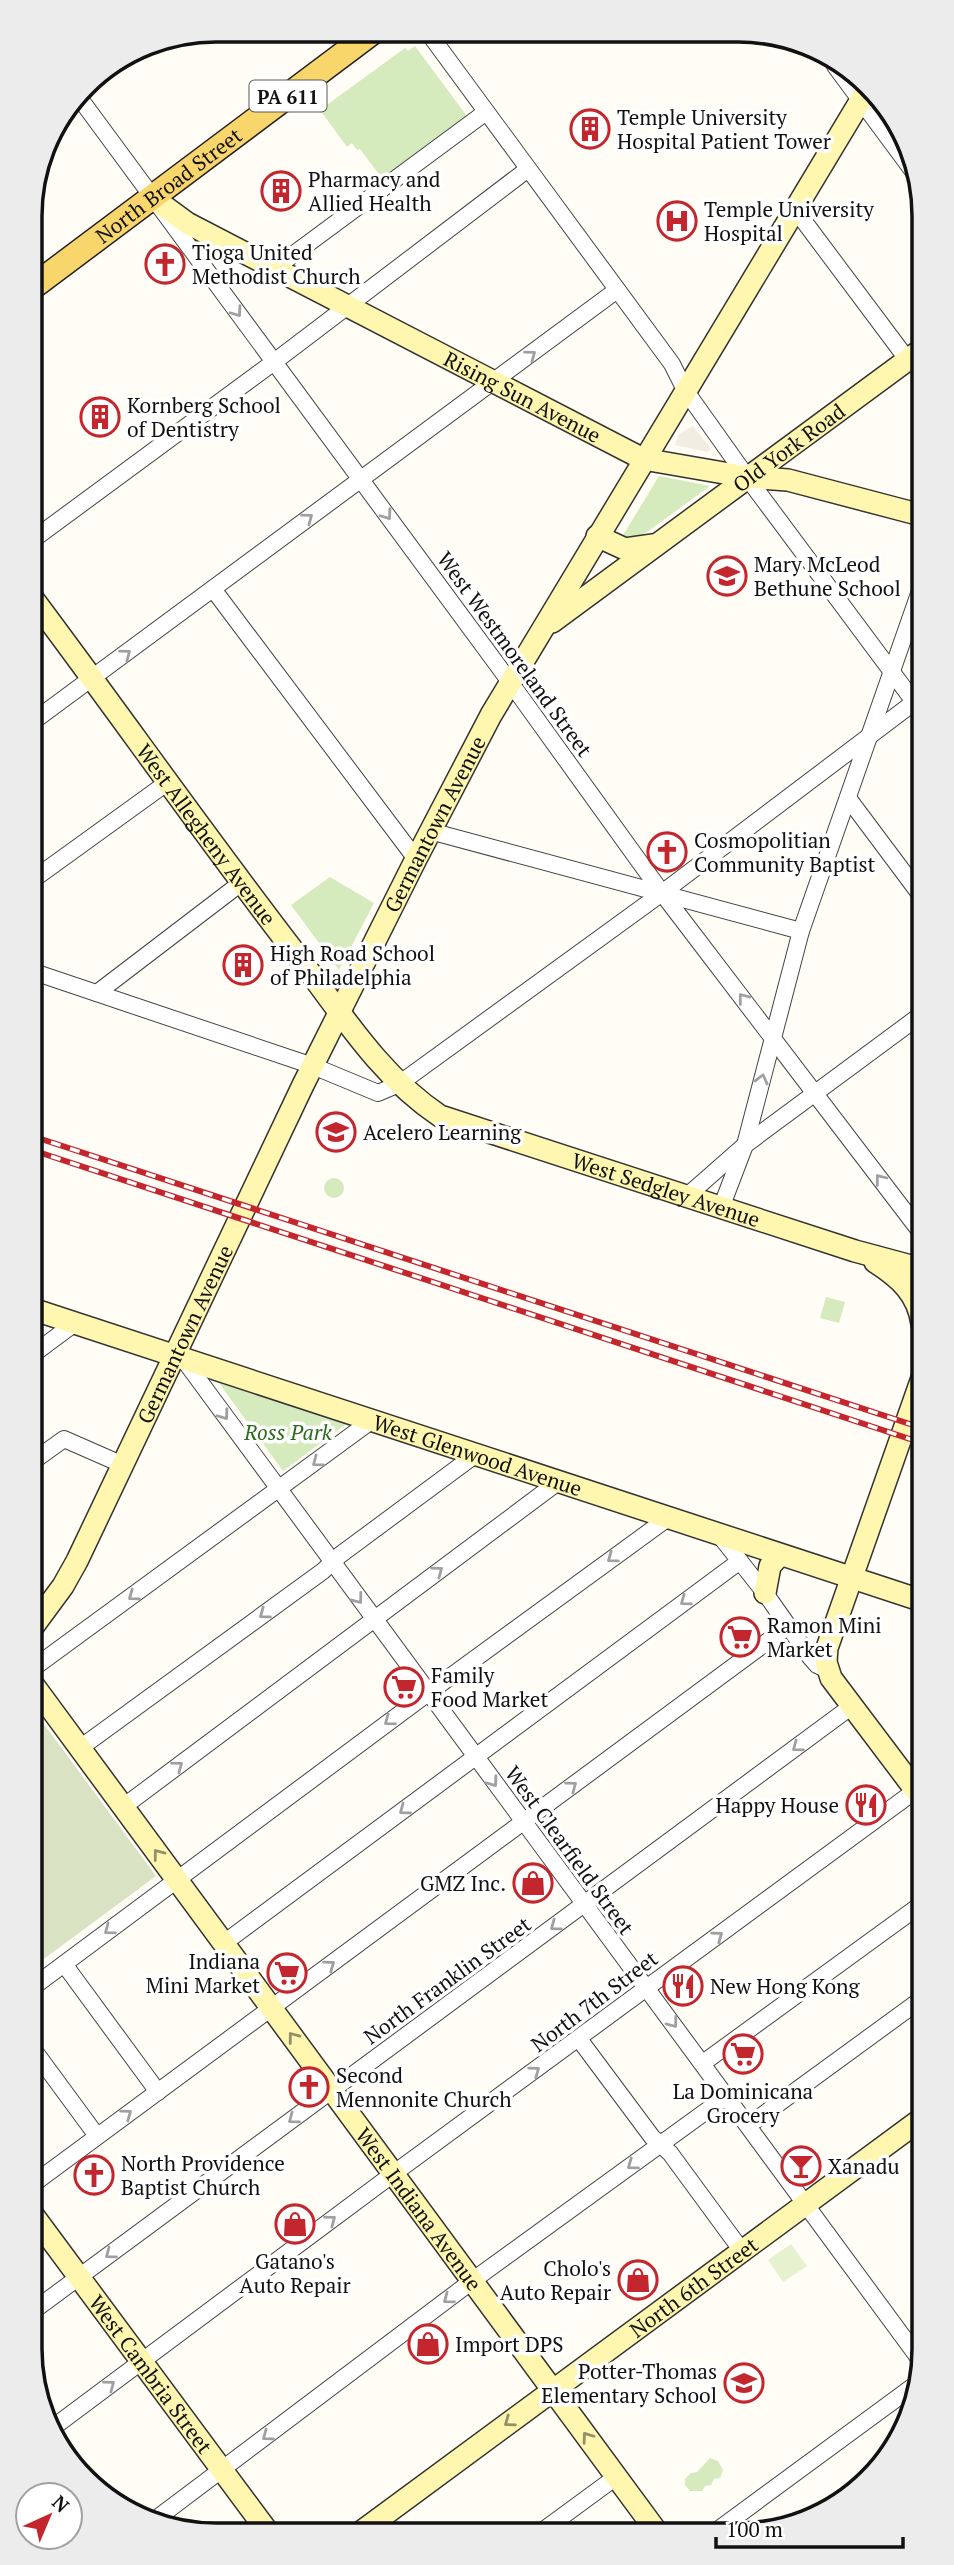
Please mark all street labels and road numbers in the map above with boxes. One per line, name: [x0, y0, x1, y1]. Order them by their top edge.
road number: PA 611: [250, 80, 326, 111]
street label: North Broad Street: [89, 121, 248, 249]
street label: Rising Sun Avenue: [439, 344, 606, 449]
street label: Old York Road: [727, 397, 851, 498]
street label: West Westmoreland Street: [431, 546, 599, 762]
street label: Germantown Avenue: [378, 731, 492, 917]
street label: West Allegheny Avenue: [130, 738, 283, 931]
street label: West Sedgley Avenue: [569, 1146, 764, 1233]
street label: Germantown Avenue: [130, 1240, 239, 1428]
street label: West Glenwood Avenue: [370, 1408, 586, 1502]
street label: West Clearfield Street: [499, 1760, 641, 1940]
street label: North Franklin Street: [358, 1910, 536, 2050]
street label: North 7th Street: [525, 1944, 663, 2058]
street label: West Indiana Avenue: [350, 2122, 488, 2296]
street label: North 6th Street: [624, 2230, 763, 2344]
street label: West Cambria Street: [83, 2289, 219, 2459]

